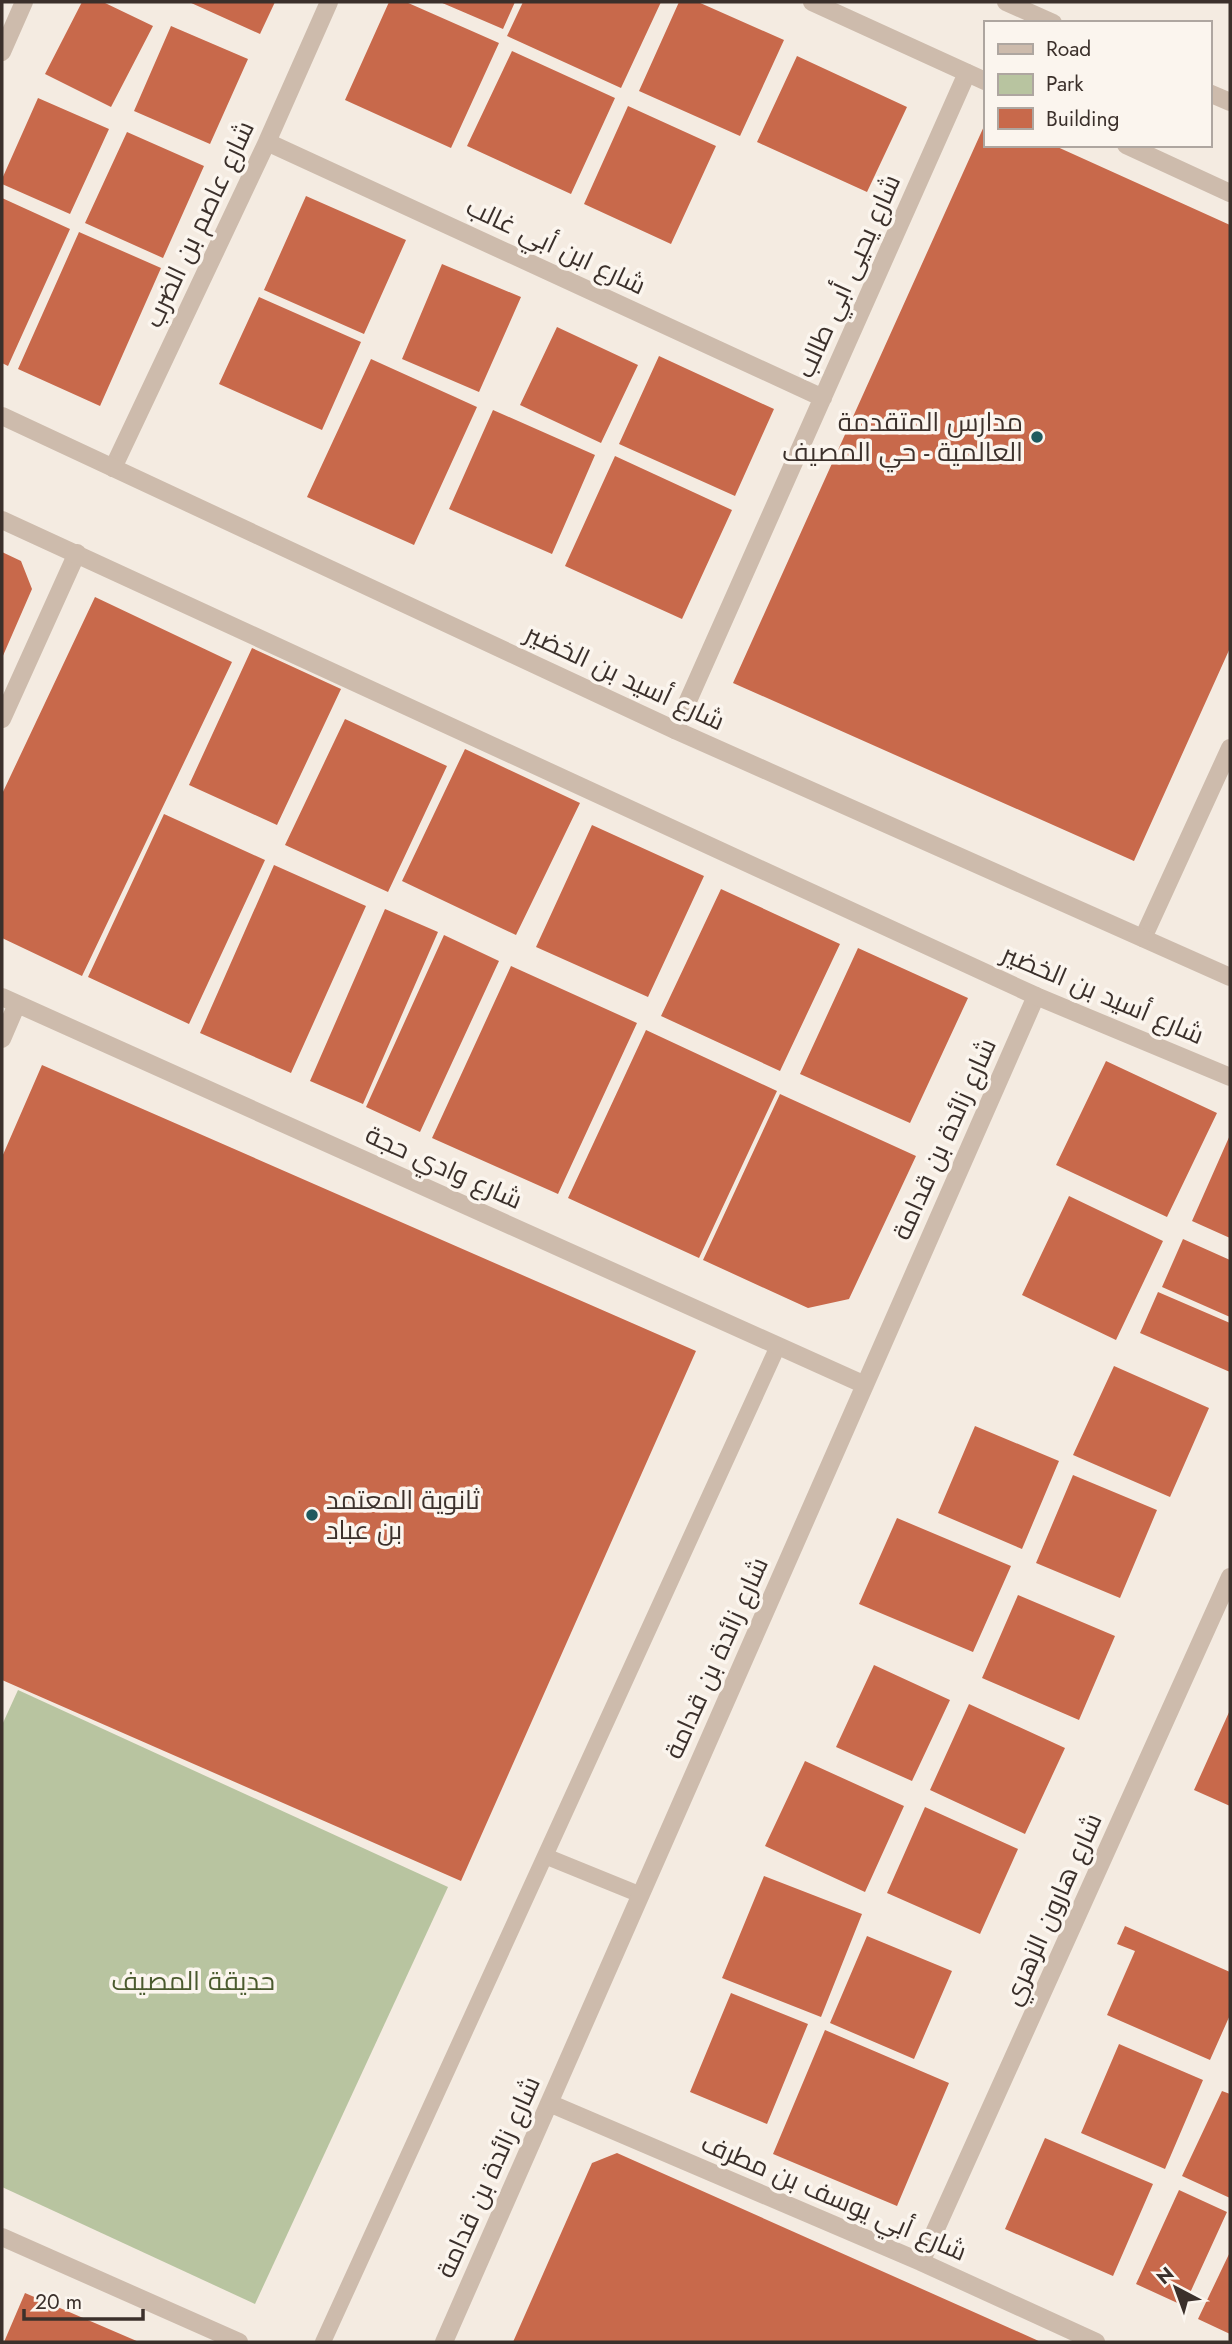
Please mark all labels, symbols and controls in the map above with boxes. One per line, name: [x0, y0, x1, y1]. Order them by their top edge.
legend: [984, 21, 1211, 147]
text: Road: [1046, 34, 1091, 64]
text: Park: [1046, 69, 1084, 99]
text: Building: [1046, 104, 1119, 134]
street label: شارع عاصم بن الضرب: [134, 114, 264, 334]
street label: شارع يحيى أبي طالب: [786, 168, 912, 385]
street label: شارع ابن أبي غالب: [459, 188, 652, 306]
place label: مدارس المتقدمة العالمية - حي المصيف: [782, 403, 1023, 473]
marker: مدارس المتقدمة العالمية - حي المصيف: [1029, 429, 1045, 445]
street label: شارع أسيد بن الخضير: [517, 613, 731, 740]
street label: شارع أسيد بن الخضير: [994, 933, 1210, 1054]
street label: شارع زائدة بن قدامة: [882, 1032, 1006, 1246]
street label: شارع وادي حجة: [359, 1115, 529, 1219]
place label: ثانوية المعتمد بن عباد: [326, 1481, 480, 1549]
marker: ثانوية المعتمد بن عباد: [304, 1507, 320, 1523]
street label: شارع زائدة بن قدامة: [654, 1551, 778, 1765]
street label: شارع هارون الزهري: [993, 1807, 1112, 2011]
park label: حديقة المصيف: [111, 1962, 275, 2000]
street label: شارع زائدة بن قدامة: [426, 2070, 550, 2284]
street label: شارع أبي يوسف بن مطرف: [694, 2124, 973, 2272]
north arrow: [1141, 2253, 1211, 2323]
text: N: [1151, 2260, 1180, 2291]
scale bar: [24, 2278, 144, 2322]
text: 20 m: [35, 2287, 82, 2317]

